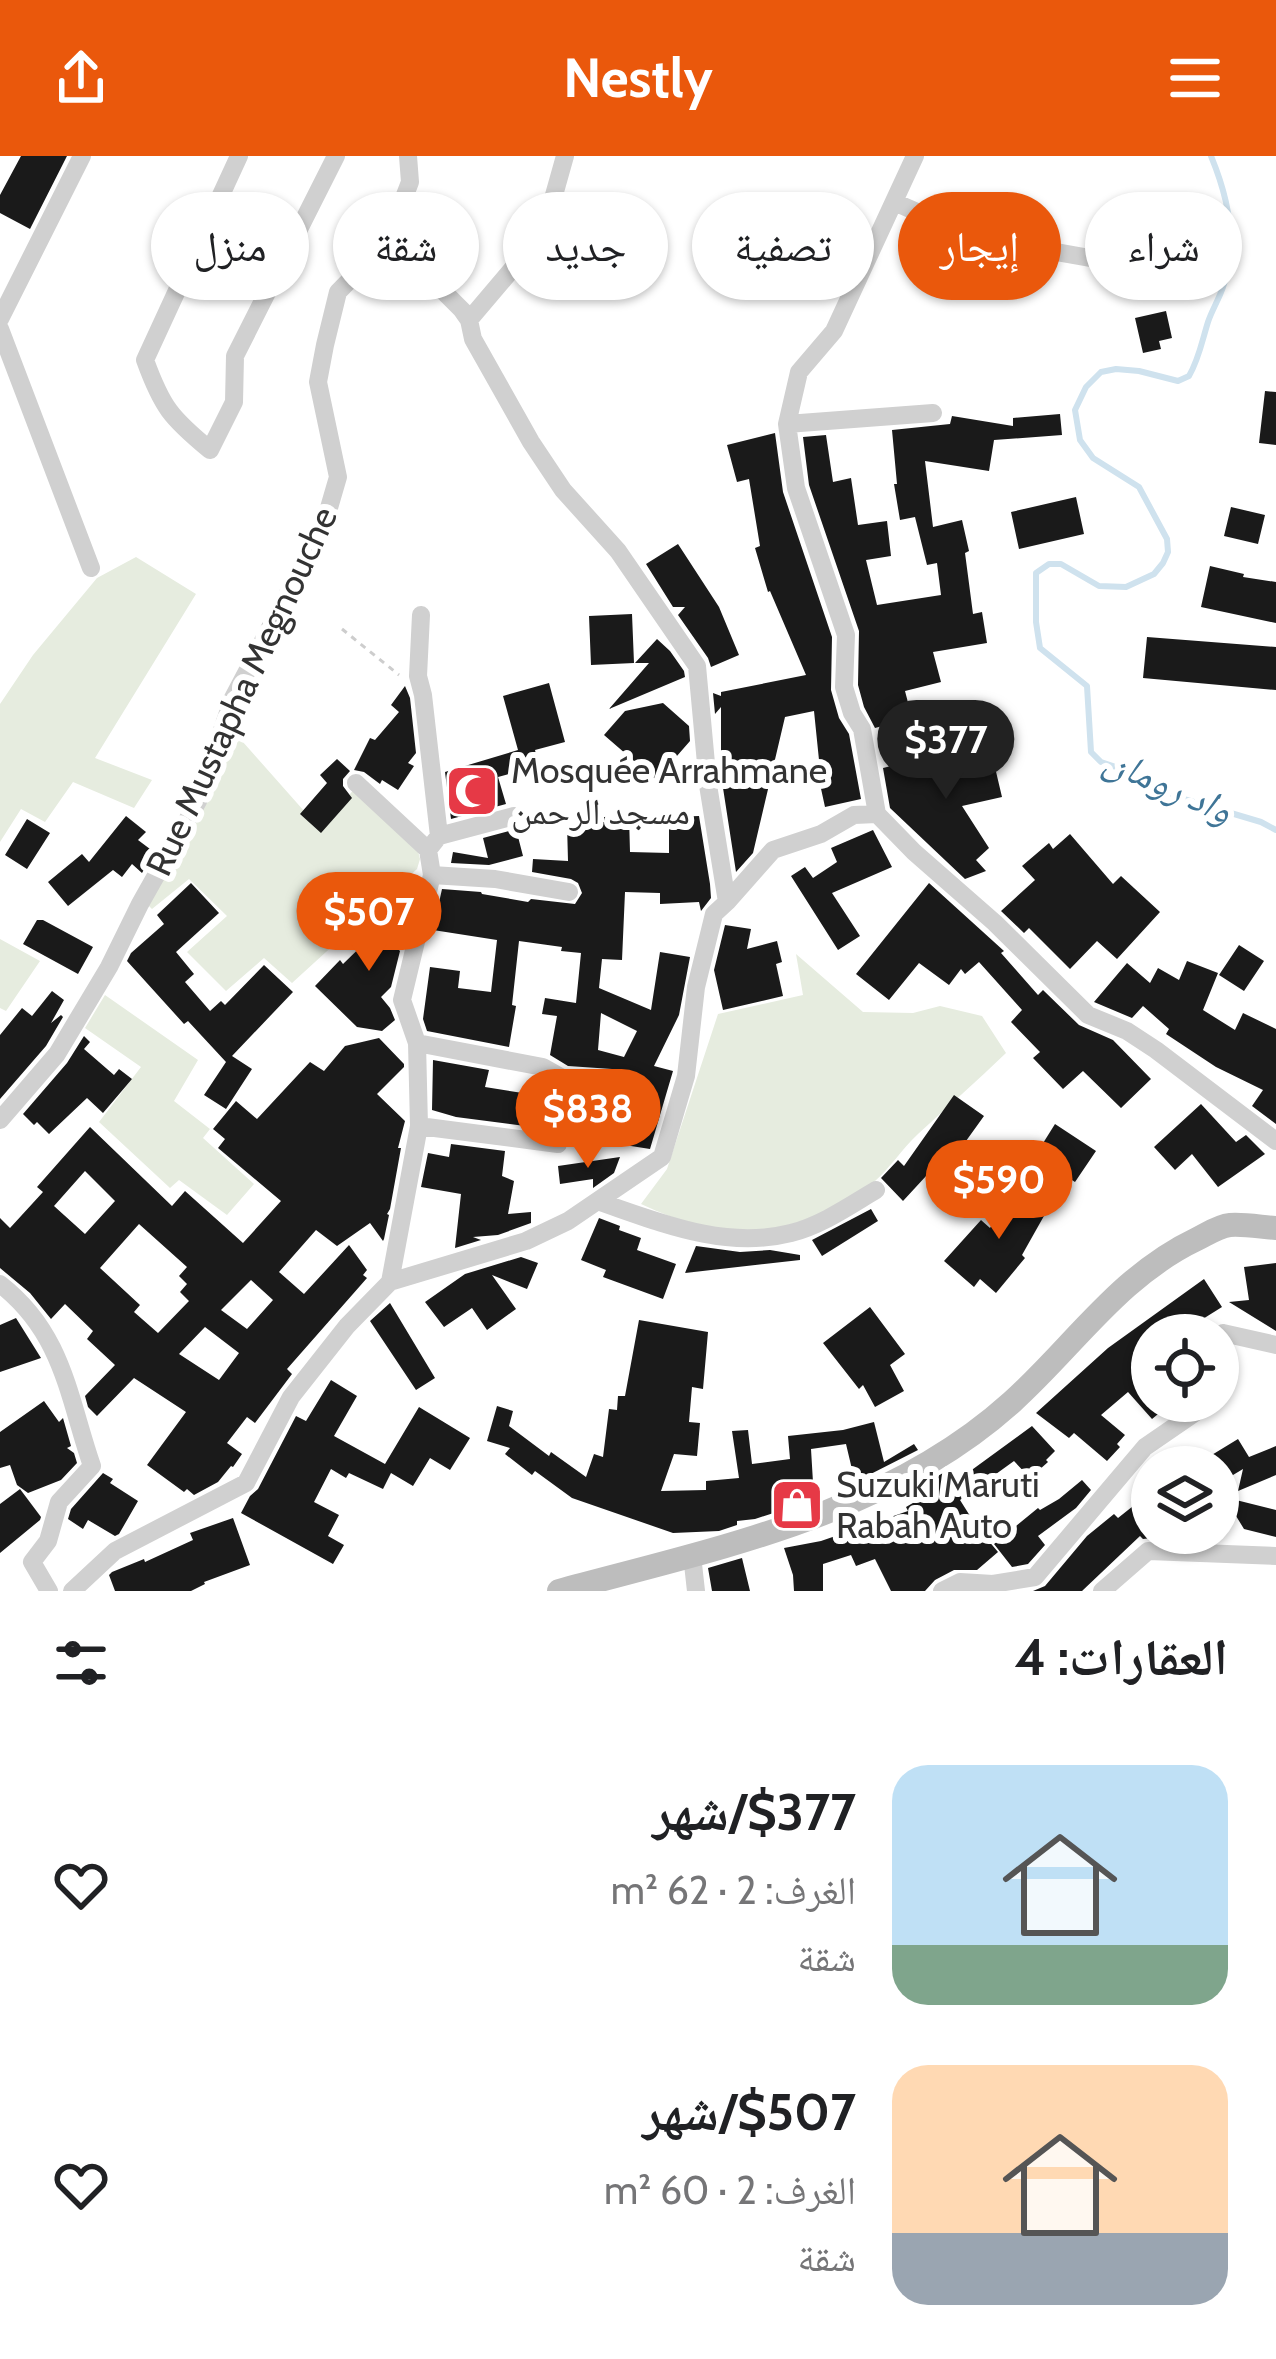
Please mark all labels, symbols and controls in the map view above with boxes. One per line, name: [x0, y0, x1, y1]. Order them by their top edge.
icon: share: [48, 45, 114, 111]
text: Nestly: [563, 45, 713, 111]
icon: menu: [1162, 45, 1228, 111]
chip: منزل: [151, 192, 309, 300]
chip: شقة: [333, 192, 479, 300]
chip: جديد: [503, 192, 668, 300]
chip: تصفية: [692, 192, 874, 300]
chip: إيجار: [898, 192, 1061, 300]
chip: شراء: [1085, 192, 1242, 300]
street label: Rue Mustapha Megnouche: [136, 500, 346, 882]
pin: $377: [875, 700, 1017, 802]
text: $377: [904, 715, 988, 763]
water label: واد رومان: [1097, 735, 1241, 834]
place label: Mosquée Arrahmane مسجد الرحمن: [511, 748, 827, 833]
mosque icon: Mosquée Arrahmane مسجد الرحمن: [444, 763, 500, 819]
pin: $507: [298, 872, 440, 974]
text: $507: [324, 887, 415, 935]
pin: $838: [517, 1069, 659, 1171]
text: $838: [543, 1084, 633, 1132]
pin: $590: [928, 1140, 1070, 1242]
text: $590: [952, 1155, 1046, 1203]
map controls: [1131, 1314, 1239, 1554]
button: locate: [1131, 1314, 1239, 1422]
button: layers: [1131, 1446, 1239, 1554]
place label: Suzuki Maruti Rabah Auto: [836, 1462, 1040, 1547]
shop icon: Suzuki Maruti Rabah Auto: [769, 1477, 825, 1533]
text: العقارات: 4: [1015, 1626, 1228, 1688]
icon: filters: [48, 1630, 114, 1696]
text: $377/شهر: [653, 1781, 856, 1843]
icon: home: [988, 1813, 1132, 1957]
icon: heart: [48, 1852, 114, 1918]
text: الغرف: 2 · 62 m²: [611, 1866, 856, 1914]
text: شقة: [798, 1933, 856, 1981]
text: $507/شهر: [643, 2081, 856, 2143]
icon: home: [988, 2113, 1132, 2257]
icon: heart: [48, 2152, 114, 2218]
text: الغرف: 2 · 60 m²: [604, 2166, 856, 2214]
text: شقة: [798, 2233, 856, 2281]

